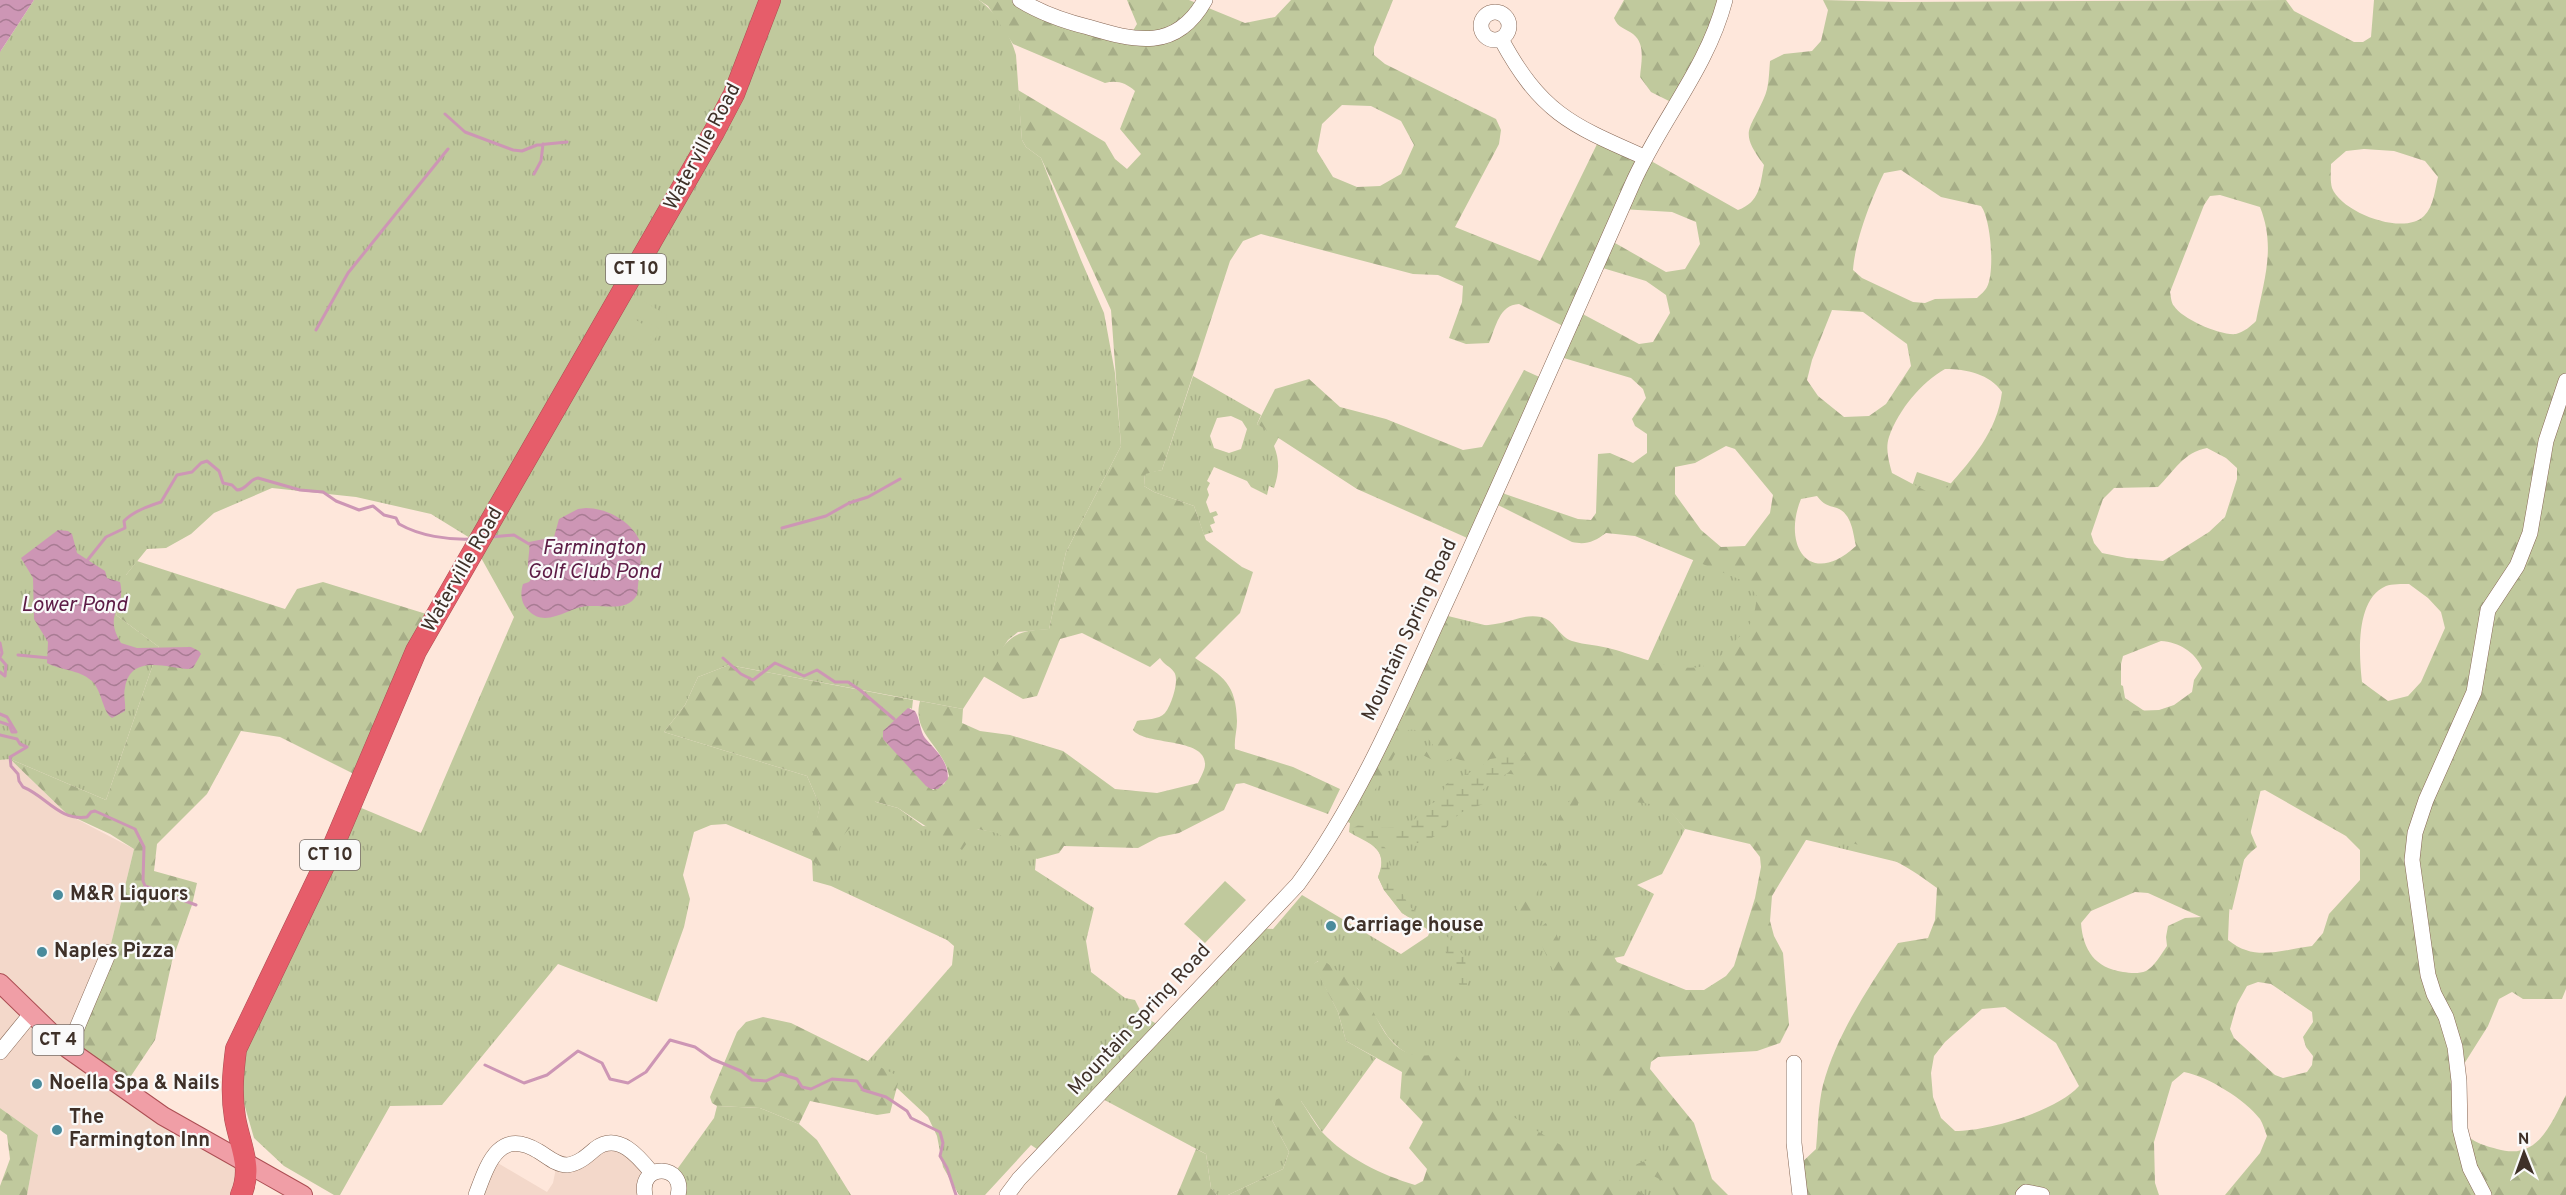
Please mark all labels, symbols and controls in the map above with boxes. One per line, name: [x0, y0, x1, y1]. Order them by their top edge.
street label: Waterville Road: [659, 79, 747, 215]
road number: CT 10: [606, 254, 666, 284]
street label: Waterville Road: [417, 503, 509, 637]
water label: Farmington Golf Club Pond: [527, 535, 662, 586]
street label: Mountain Spring Road: [1356, 535, 1464, 725]
water label: Lower Pond: [21, 592, 129, 619]
road number: CT 10: [300, 840, 360, 870]
place label: M&R Liquors: [70, 882, 189, 908]
marker: M&R Liquors: [51, 888, 65, 902]
place label: Carriage house: [1343, 913, 1484, 939]
marker: Carriage house: [1324, 919, 1338, 933]
place label: Naples Pizza: [54, 939, 174, 965]
street label: Mountain Spring Road: [1063, 939, 1217, 1101]
marker: Naples Pizza: [35, 945, 49, 959]
road number: CT 4: [32, 1025, 84, 1055]
place label: Noella Spa & Nails: [49, 1071, 220, 1097]
marker: Noella Spa & Nails: [30, 1077, 44, 1091]
place label: The Farmington Inn: [69, 1105, 210, 1154]
marker: The Farmington Inn: [50, 1123, 64, 1137]
north arrow: [2494, 1123, 2554, 1183]
text: N: [2518, 1130, 2530, 1150]

